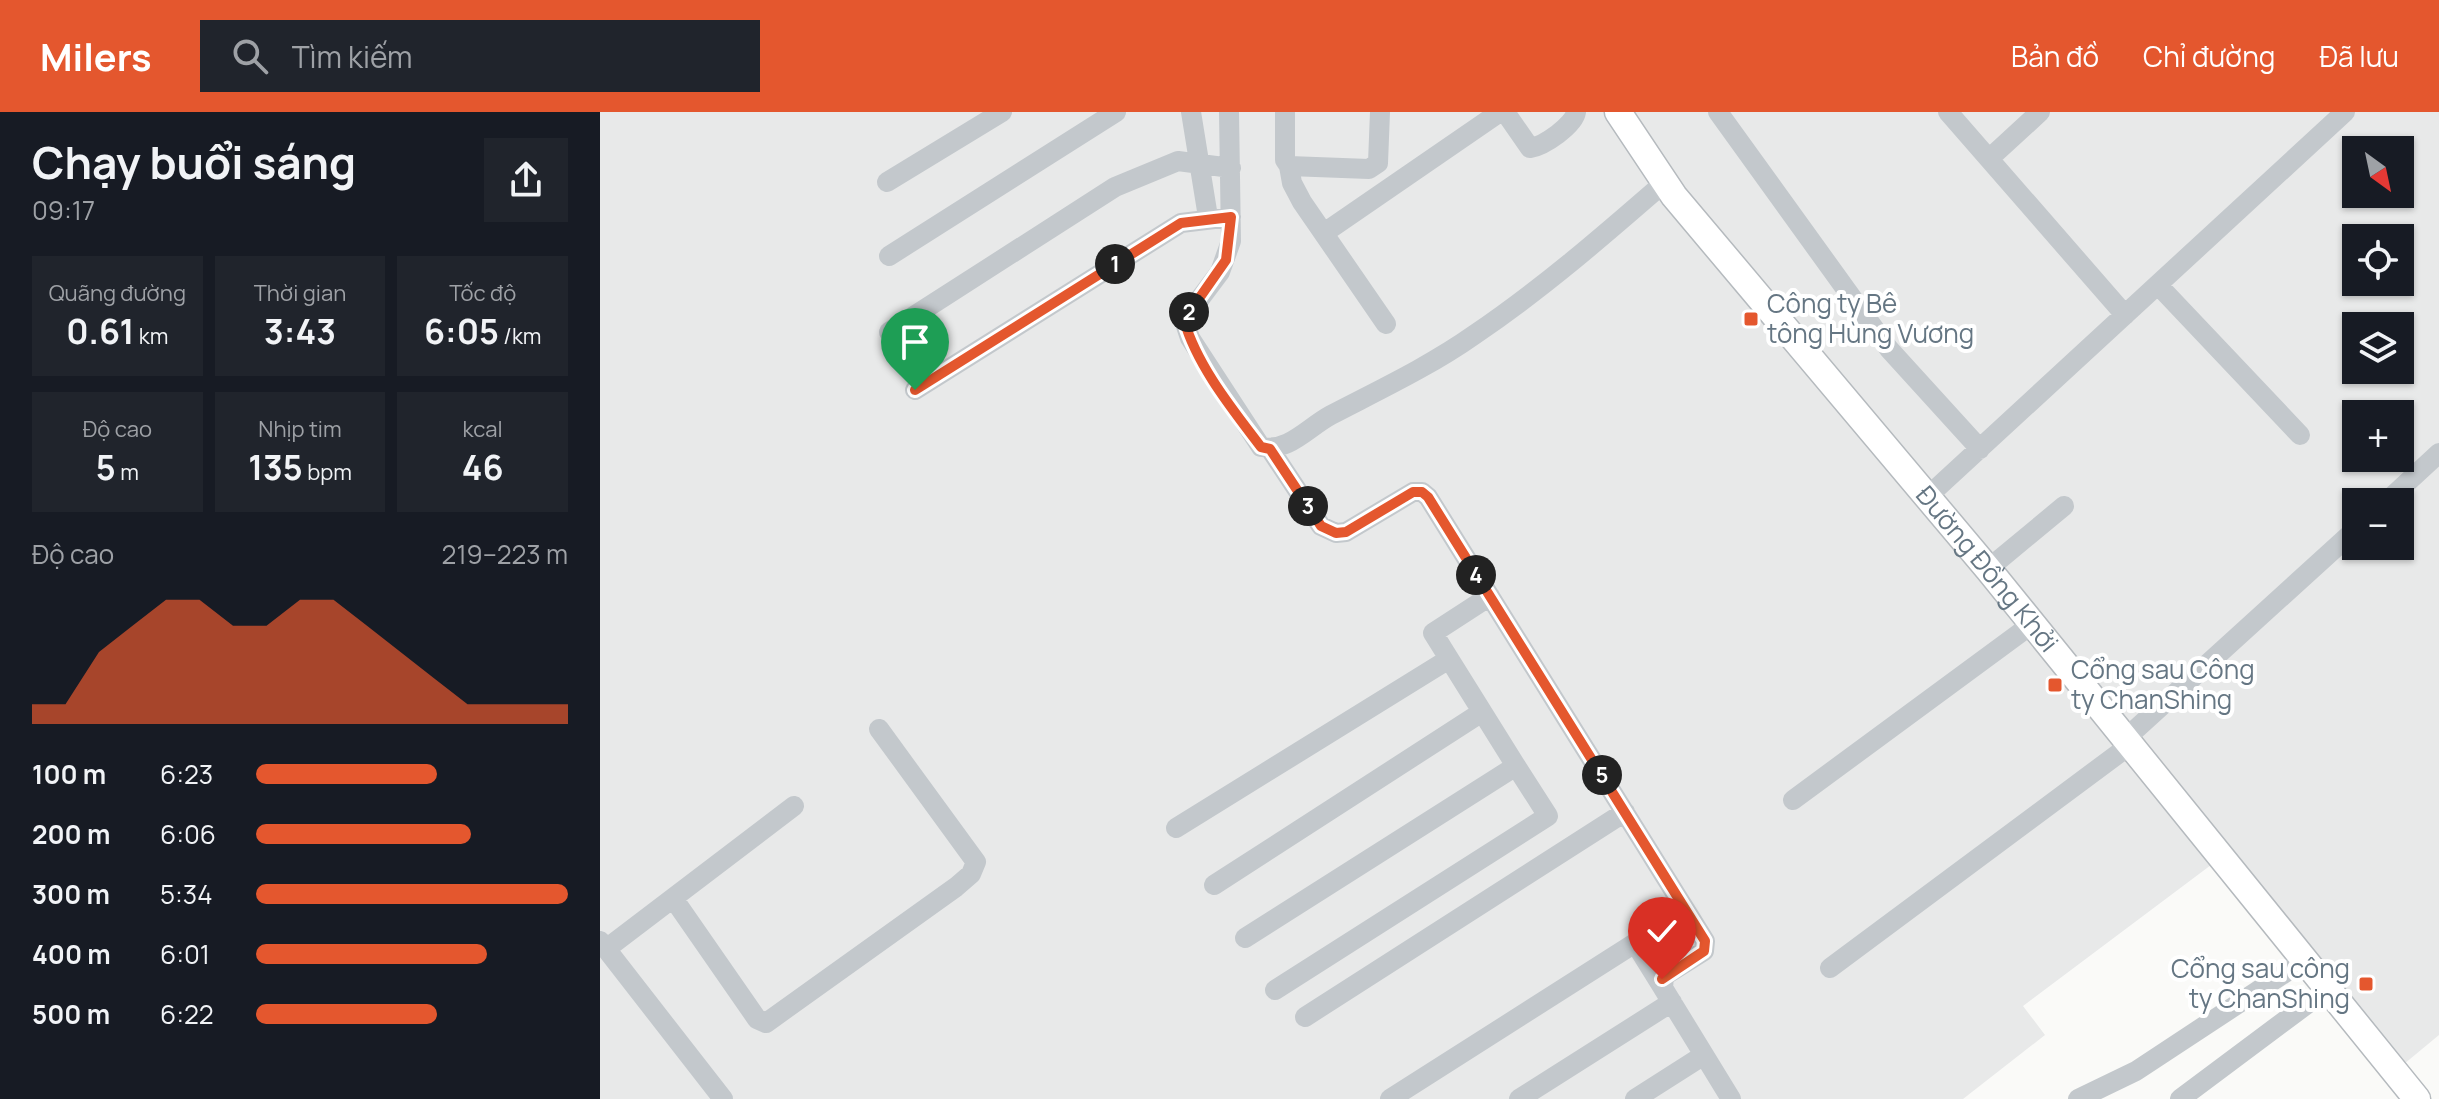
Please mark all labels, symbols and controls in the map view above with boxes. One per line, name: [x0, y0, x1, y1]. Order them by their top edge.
search box: [200, 20, 760, 92]
text: Milers: [40, 30, 152, 82]
icon: search: [228, 34, 272, 78]
text: Tìm kiếm: [292, 36, 412, 77]
text: Bản đồ: [2011, 37, 2099, 75]
text: Chỉ đường: [2143, 37, 2275, 75]
text: Đã lưu: [2319, 37, 2399, 75]
text: Chạy buổi sáng: [32, 132, 356, 192]
north arrow: [2342, 136, 2414, 208]
map controls: [2342, 136, 2414, 560]
button: share: [484, 138, 568, 222]
text: 09:17: [32, 192, 95, 228]
button: locate: [2342, 224, 2414, 296]
pin: 1: [1095, 244, 1135, 284]
text: 1: [1110, 249, 1120, 279]
text: Quãng đường: [49, 278, 186, 308]
text: Thời gian: [254, 278, 346, 308]
text: Tốc độ: [449, 278, 516, 308]
place label: Công ty Bê tông Hùng Vương: [1767, 285, 1974, 351]
pin: 2: [1169, 292, 1209, 332]
text: 2: [1182, 297, 1196, 327]
text: 0.61: [66, 308, 134, 354]
text: 3:43: [264, 308, 336, 354]
text: 6:05: [424, 308, 499, 354]
pin: [881, 308, 949, 390]
marker: Công ty Bê tông Hùng Vương: [1742, 310, 1760, 328]
button: layers: [2342, 312, 2414, 384]
icon: arrive: [893, 320, 937, 364]
text: km: [134, 321, 168, 351]
text: /km: [499, 321, 541, 351]
button: +: [2342, 400, 2414, 472]
text: Độ cao: [83, 414, 152, 444]
text: Nhịp tim: [258, 414, 342, 444]
text: kcal: [463, 414, 503, 444]
text: 5: [96, 444, 116, 490]
text: 135: [248, 444, 303, 490]
text: 46: [462, 444, 504, 490]
text: m: [116, 457, 139, 487]
text: bpm: [303, 457, 352, 487]
street label: Đường Đồng Khởi: [1908, 478, 2067, 659]
pin: 3: [1288, 486, 1328, 526]
button: −: [2342, 488, 2414, 560]
text: 3: [1302, 491, 1314, 521]
text: Độ cao: [32, 536, 114, 572]
text: 219–223 m: [442, 536, 568, 572]
pin: 4: [1456, 555, 1496, 595]
text: 4: [1469, 560, 1483, 590]
place label: Cổng sau Công ty ChanShing: [2071, 651, 2255, 717]
marker: Cổng sau Công ty ChanShing: [2046, 676, 2064, 694]
pin: 5: [1582, 755, 1622, 795]
text: 100 m: [32, 756, 106, 792]
text: 6:23: [160, 756, 213, 792]
text: 5: [1596, 760, 1608, 790]
text: 200 m: [32, 816, 110, 852]
text: 6:06: [160, 816, 216, 852]
text: 300 m: [32, 876, 110, 912]
text: 5:34: [160, 876, 213, 912]
pin: [1628, 897, 1696, 979]
icon: check: [1640, 909, 1684, 953]
text: 400 m: [32, 936, 111, 972]
text: 6:01: [160, 936, 210, 972]
place label: Cổng sau công ty ChanShing: [2171, 950, 2350, 1016]
marker: Cổng sau công ty ChanShing: [2357, 975, 2375, 993]
text: 500 m: [32, 996, 110, 1032]
text: 6:22: [160, 996, 214, 1032]

